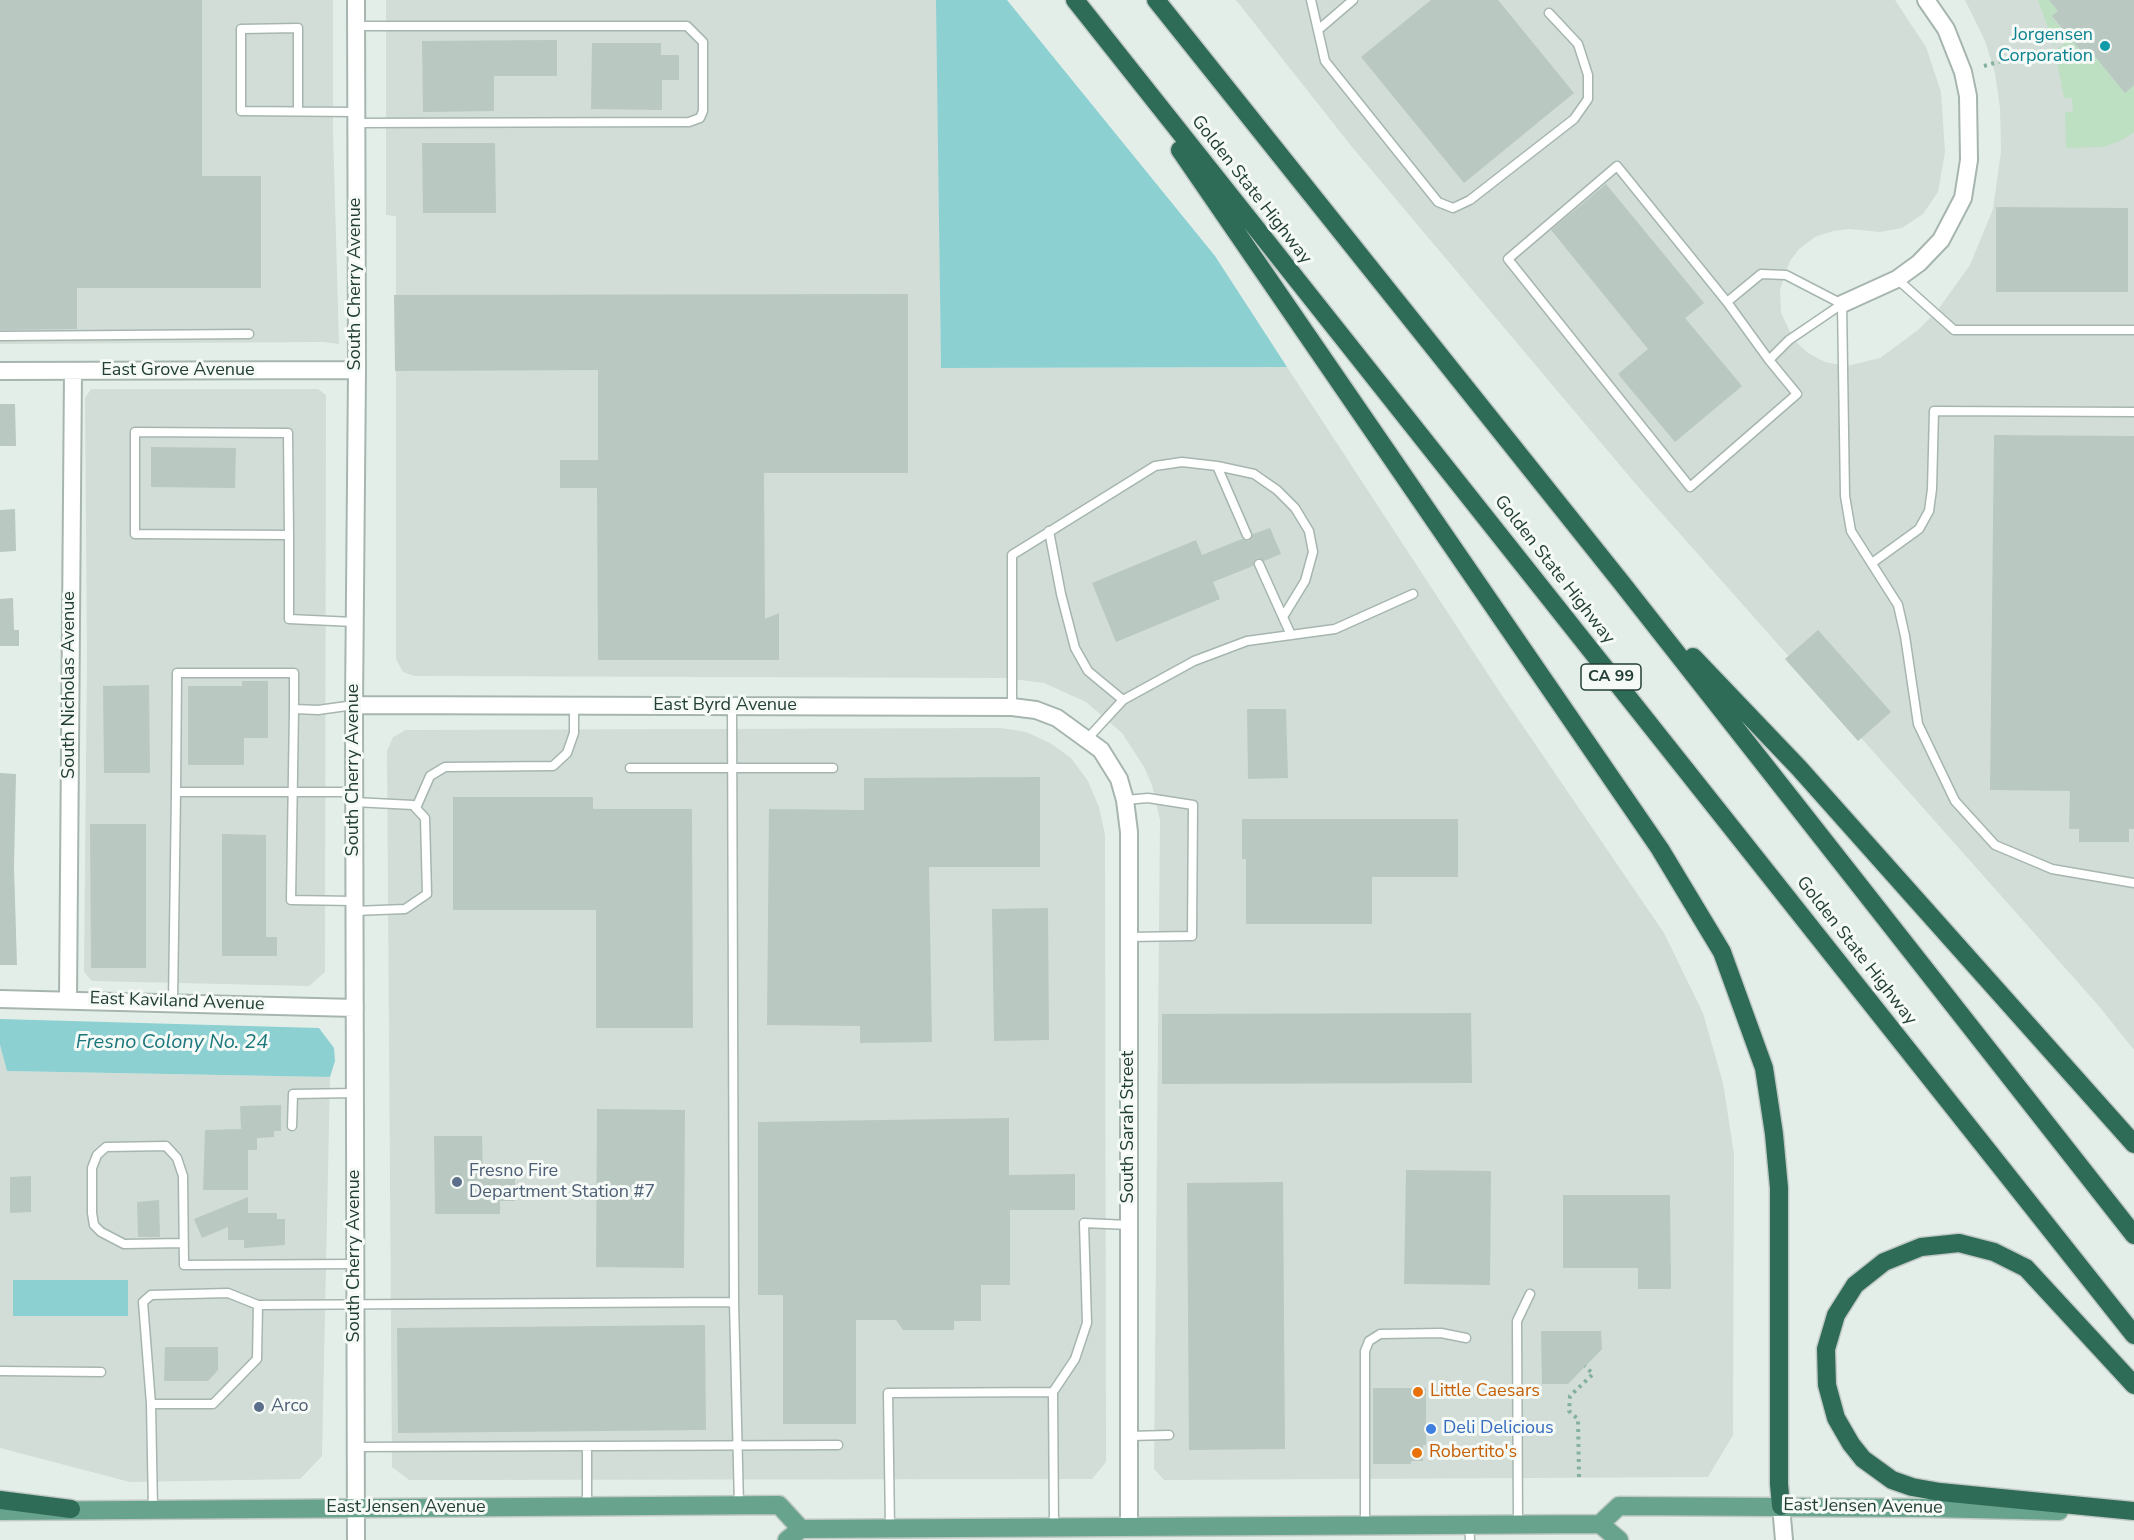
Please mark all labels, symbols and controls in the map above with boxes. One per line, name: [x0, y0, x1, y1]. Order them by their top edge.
place label: Jorgensen Corporation: [1998, 25, 2093, 68]
marker: Jorgensen Corporation: [2098, 39, 2112, 53]
street label: Golden State Highway: [1186, 111, 1316, 269]
street label: South Cherry Avenue: [345, 198, 367, 370]
street label: East Grove Avenue: [101, 360, 255, 382]
street label: Golden State Highway: [1489, 491, 1619, 649]
street label: South Nicholas Avenue: [59, 591, 81, 779]
road number: CA 99: [1581, 664, 1641, 690]
street label: South Cherry Avenue: [343, 684, 365, 856]
street label: East Byrd Avenue: [653, 695, 797, 717]
street label: Golden State Highway: [1791, 872, 1921, 1030]
street label: East Kaviland Avenue: [89, 988, 265, 1016]
water label: Fresno Colony No. 24: [76, 1031, 268, 1055]
street label: South Sarah Street: [1118, 1051, 1140, 1203]
place label: Fresno Fire Department Station #7: [469, 1161, 655, 1204]
street label: South Cherry Avenue: [344, 1170, 366, 1342]
marker: Fresno Fire Department Station #7: [450, 1175, 464, 1189]
place label: Little Caesars: [1430, 1381, 1540, 1403]
marker: Little Caesars: [1411, 1385, 1425, 1399]
place label: Arco: [271, 1396, 309, 1418]
marker: Arco: [252, 1400, 266, 1414]
place label: Deli Delicious: [1443, 1418, 1554, 1440]
marker: Deli Delicious: [1424, 1422, 1438, 1436]
place label: Robertito's: [1429, 1442, 1517, 1464]
marker: Robertito's: [1410, 1446, 1424, 1460]
street label: East Jensen Avenue: [1783, 1495, 1943, 1519]
street label: East Jensen Avenue: [326, 1497, 486, 1519]

